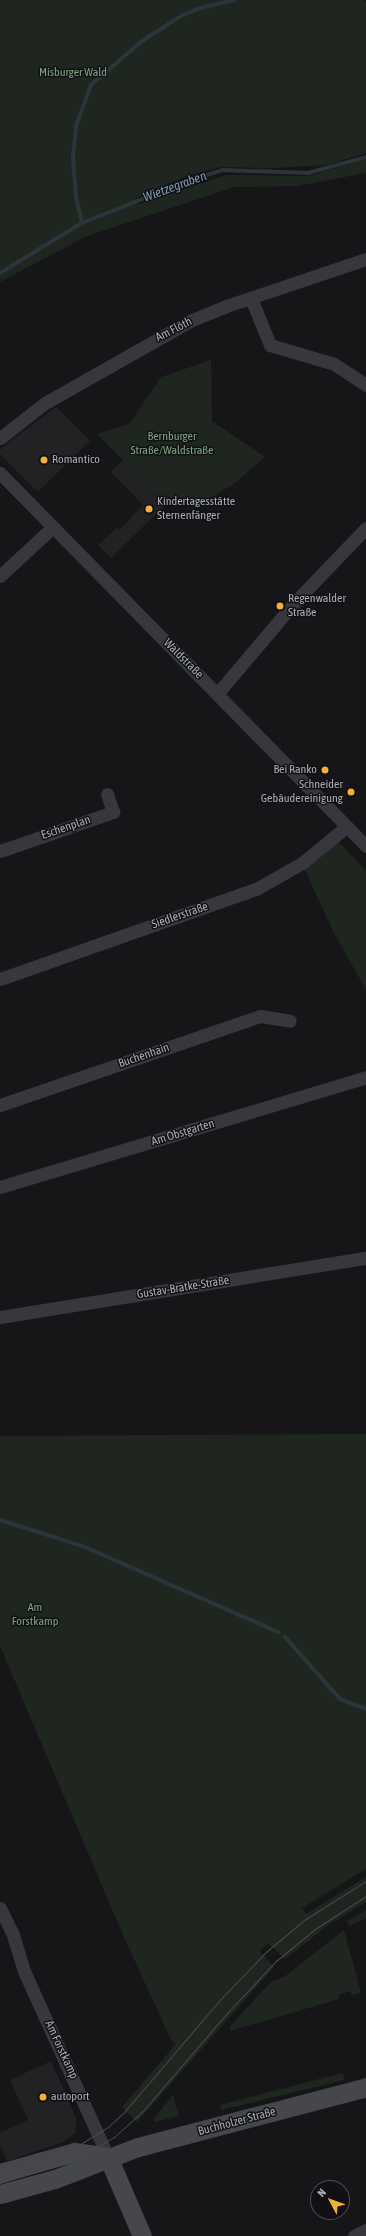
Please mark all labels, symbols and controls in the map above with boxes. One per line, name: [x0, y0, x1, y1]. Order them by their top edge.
park label: Misburger Wald: [39, 66, 107, 80]
water label: Wietzegraben: [141, 168, 209, 206]
street label: Am Flöth: [153, 315, 195, 345]
park label: Bernburger Straße/Waldstraße: [131, 430, 213, 458]
place label: Romantico: [52, 453, 100, 467]
marker: Romantico: [39, 455, 49, 465]
place label: Kindertagesstätte Sternenfänger: [157, 495, 235, 523]
marker: Kindertagesstätte Sternenfänger: [144, 504, 154, 514]
place label: Regenwalder Straße: [288, 592, 346, 620]
marker: Regenwalder Straße: [275, 601, 285, 611]
street label: Waldstraße: [160, 636, 206, 682]
place label: Bei Ranko: [273, 763, 317, 777]
marker: Bei Ranko: [320, 765, 330, 775]
place label: Schneider Gebäudereinigung: [261, 778, 343, 806]
marker: Schneider Gebäudereinigung: [346, 787, 356, 797]
street label: Eschenplan: [39, 813, 93, 843]
street label: Siedlerstraße: [150, 900, 210, 932]
street label: Buchenhain: [117, 1041, 171, 1071]
street label: Am Obstgarten: [150, 1117, 216, 1149]
street label: Gustav-Bratke-Straße: [136, 1274, 230, 1302]
park label: Am Forstkamp: [12, 1601, 58, 1629]
street label: Am Forstkamp: [41, 2018, 81, 2082]
place label: autoport: [51, 2090, 90, 2104]
marker: autoport: [38, 2092, 48, 2102]
street label: Buchholzer Straße: [197, 2105, 277, 2139]
north arrow: [310, 2180, 350, 2220]
text: N: [315, 2186, 328, 2199]

